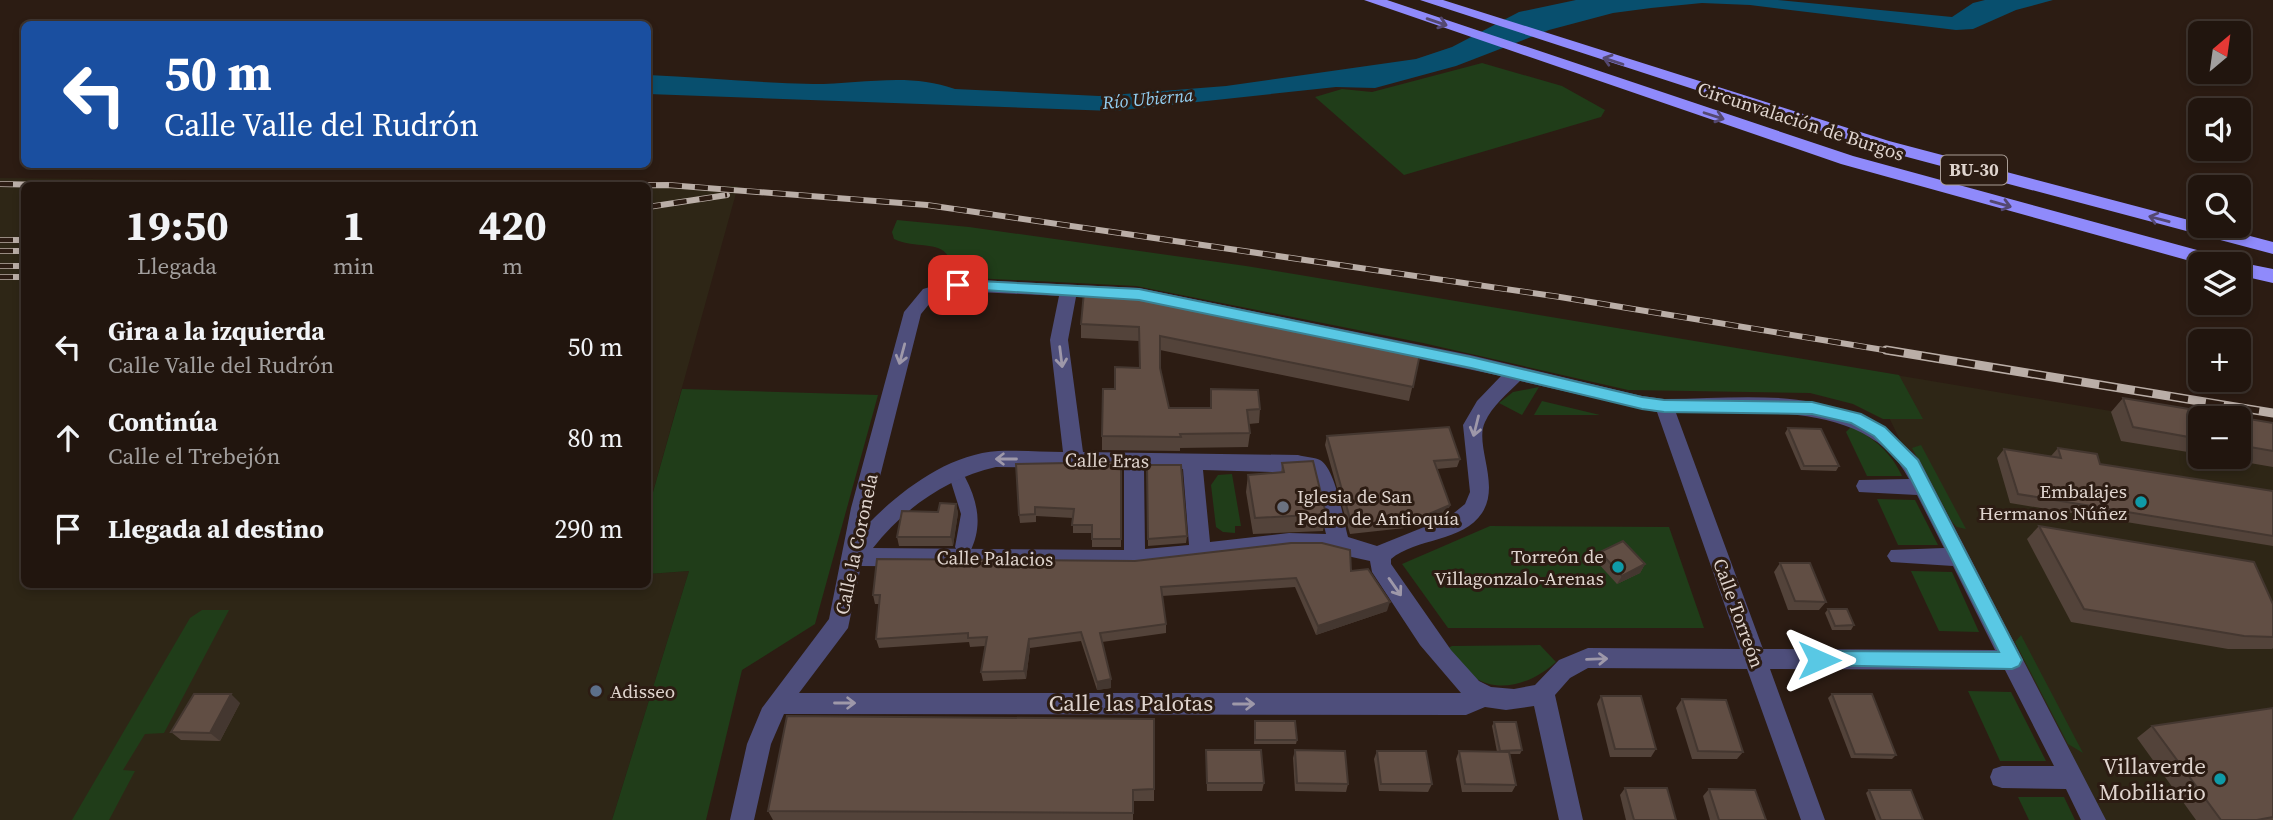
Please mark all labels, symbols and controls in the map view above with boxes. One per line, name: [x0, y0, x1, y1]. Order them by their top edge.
one-way arrow: [1426, 16, 1448, 29]
north arrow: [2188, 21, 2250, 84]
map controls: [2188, 21, 2251, 469]
text: 50 m: [164, 39, 272, 106]
icon: left: [49, 49, 140, 140]
one-way arrow: [1603, 54, 1625, 66]
street label: Circunvalación de Burgos: [1694, 75, 1908, 167]
water label: Río Ubierna: [1100, 82, 1195, 115]
button: sound: [2188, 98, 2251, 161]
text: Calle Valle del Rudrón: [164, 103, 479, 147]
one-way arrow: [1702, 111, 1724, 123]
road number: BU-30: [1941, 155, 2007, 184]
button: search: [2188, 175, 2251, 238]
text: 19:50: [125, 196, 229, 254]
text: 1: [342, 196, 365, 254]
text: 420: [479, 196, 547, 254]
one-way arrow: [1990, 198, 2012, 211]
one-way arrow: [2148, 212, 2170, 225]
text: Llegada: [137, 250, 217, 282]
text: min: [333, 250, 374, 282]
text: m: [502, 250, 523, 282]
button: layers: [2188, 252, 2251, 315]
pin: [928, 255, 988, 315]
icon: arrive: [939, 266, 977, 304]
text: Gira a la izquierda: [108, 313, 325, 349]
icon: left: [49, 328, 87, 366]
text: 50 m: [568, 329, 623, 365]
button: +: [2188, 329, 2251, 392]
one-way arrow: [894, 342, 907, 364]
one-way arrow: [1055, 346, 1068, 368]
text: Calle Valle del Rudrón: [108, 349, 334, 381]
text: Continúa: [108, 404, 218, 440]
button: −: [2188, 406, 2251, 469]
one-way arrow: [1469, 415, 1482, 437]
icon: ahead: [49, 419, 87, 457]
text: 80 m: [568, 420, 623, 456]
text: Calle el Trebejón: [108, 440, 280, 472]
street label: Calle Eras: [1065, 446, 1149, 474]
one-way arrow: [995, 452, 1018, 466]
street label: Calle la Coronela: [828, 471, 884, 617]
place label: Embalajes Hermanos Núñez: [1979, 478, 2127, 526]
place label: Iglesia de San Pedro de Antioquía: [1297, 483, 1459, 531]
marker: Embalajes Hermanos Núñez: [2133, 494, 2149, 510]
marker: Iglesia de San Pedro de Antioquía: [1275, 499, 1291, 515]
icon: arrive: [49, 510, 87, 548]
text: Llegada al destino: [108, 511, 324, 547]
text: 290 m: [555, 511, 623, 547]
place label: Torreón de Villagonzalo-Arenas: [1434, 543, 1604, 591]
street label: Calle Palacios: [936, 544, 1054, 572]
street label: Calle Torreón: [1707, 555, 1771, 671]
marker: Torreón de Villagonzalo-Arenas: [1610, 559, 1626, 575]
one-way arrow: [1388, 577, 1402, 596]
position arrow: [1782, 623, 1856, 697]
one-way arrow: [1585, 652, 1608, 665]
place label: Adisseo: [610, 678, 675, 704]
marker: Adisseo: [588, 683, 604, 699]
street label: Calle las Palotas: [1049, 687, 1213, 719]
one-way arrow: [833, 696, 856, 710]
one-way arrow: [1232, 697, 1255, 711]
place label: Villaverde Mobiliario: [2099, 750, 2206, 808]
marker: Villaverde Mobiliario: [2212, 771, 2228, 787]

